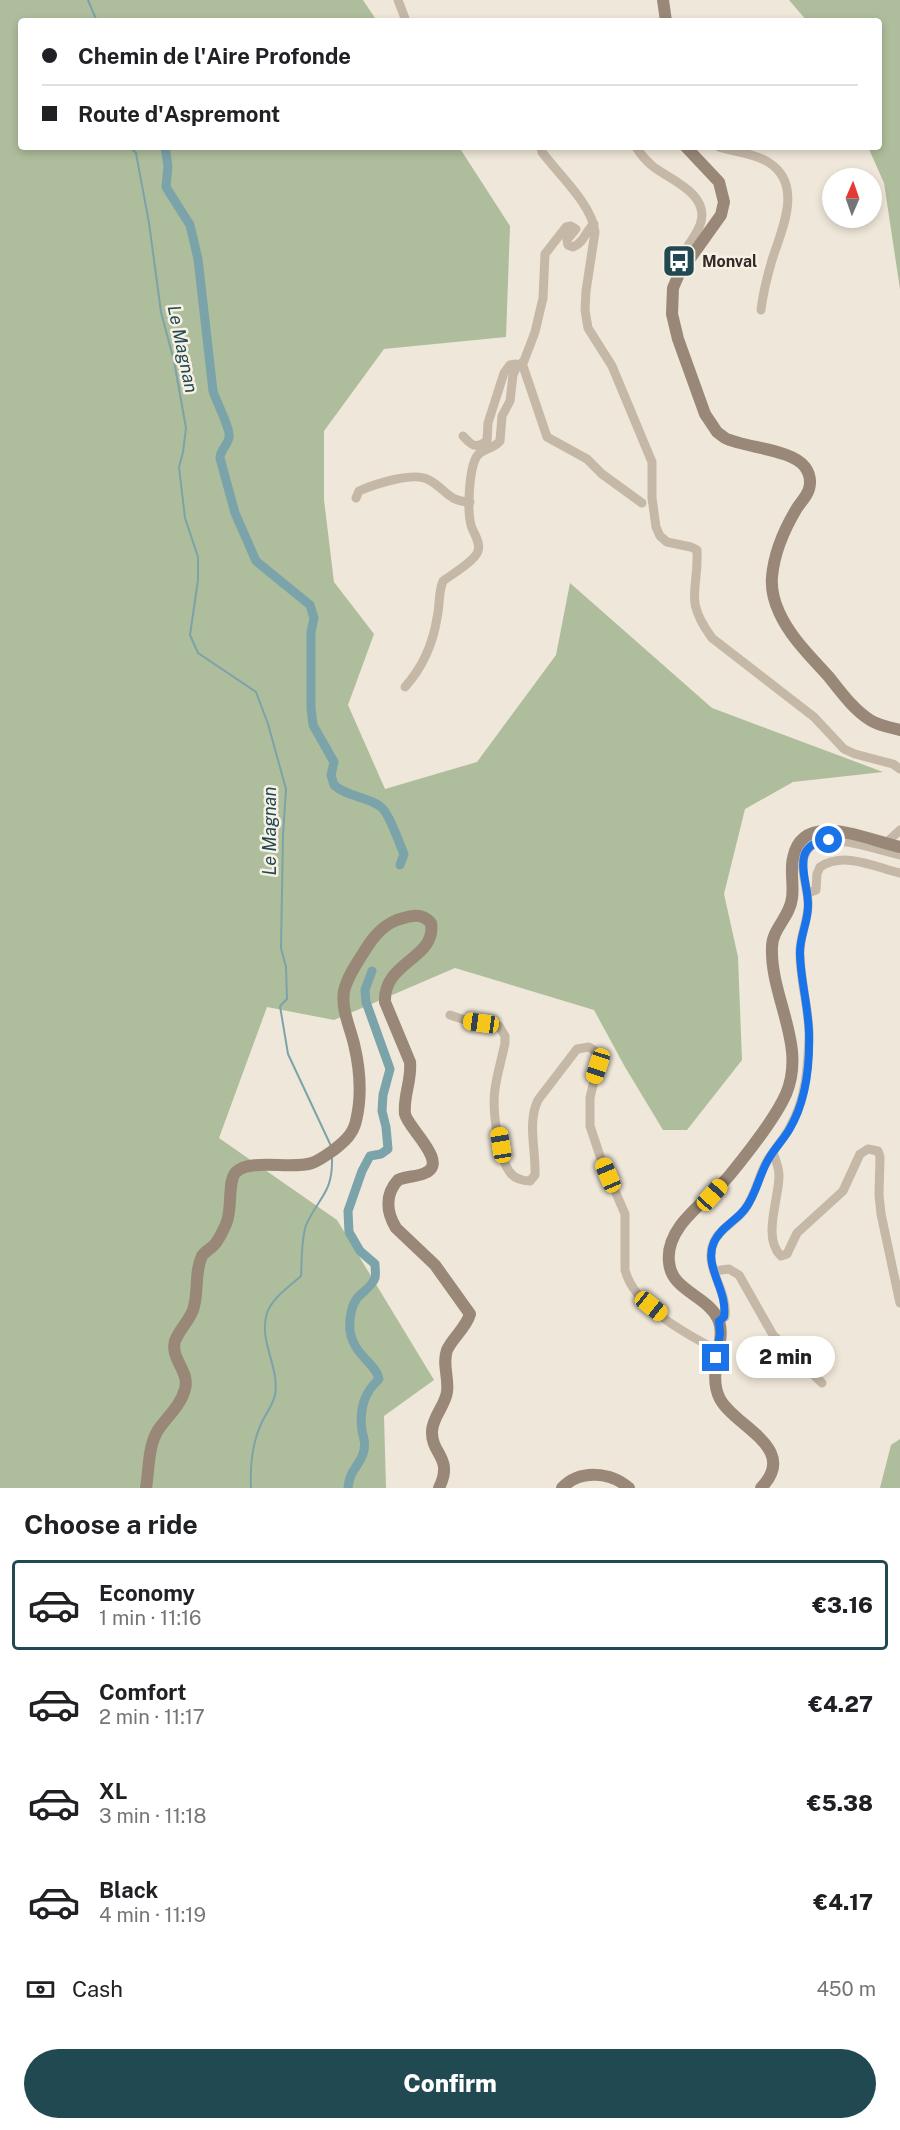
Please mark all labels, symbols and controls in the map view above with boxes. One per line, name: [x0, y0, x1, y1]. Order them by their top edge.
text: Chemin de l'Aire Profonde: [78, 43, 351, 69]
text: Route d'Aspremont: [78, 101, 280, 127]
north arrow: [822, 168, 882, 228]
map controls: [822, 168, 882, 228]
bus stop icon: Monval: [661, 243, 697, 279]
place label: Monval: [702, 252, 757, 271]
water label: Le Magnan: [163, 303, 203, 395]
water label: Le Magnan: [259, 787, 280, 875]
route start: [815, 826, 842, 853]
car: [462, 1012, 500, 1034]
car: [584, 1046, 612, 1086]
car: [489, 1126, 513, 1164]
car: [593, 1155, 623, 1195]
car: [693, 1176, 731, 1214]
car: [631, 1288, 671, 1324]
callout: 2 min: [737, 1337, 836, 1379]
route end: [702, 1344, 729, 1371]
text: 2 min: [759, 1345, 812, 1369]
text: Choose a ride: [24, 1508, 198, 1540]
icon: car: [27, 1578, 81, 1632]
text: Economy: [99, 1580, 195, 1606]
text: €3.16: [812, 1592, 873, 1618]
text: 1 min · 11:16: [99, 1606, 201, 1630]
icon: car: [27, 1677, 81, 1731]
text: Comfort: [99, 1679, 186, 1705]
text: €4.27: [808, 1691, 873, 1717]
text: 2 min · 11:17: [99, 1705, 205, 1729]
icon: car: [27, 1776, 81, 1830]
text: XL: [99, 1778, 127, 1804]
text: €5.38: [807, 1790, 873, 1816]
text: 3 min · 11:18: [99, 1804, 206, 1828]
icon: car: [27, 1875, 81, 1929]
text: Black: [99, 1877, 158, 1903]
text: €4.17: [813, 1889, 873, 1915]
text: 4 min · 11:19: [99, 1903, 206, 1927]
icon: cash: [24, 1973, 57, 2006]
text: Cash: [72, 1976, 123, 2002]
text: 450 m: [816, 1977, 876, 2001]
button: Confirm: [24, 2049, 876, 2118]

